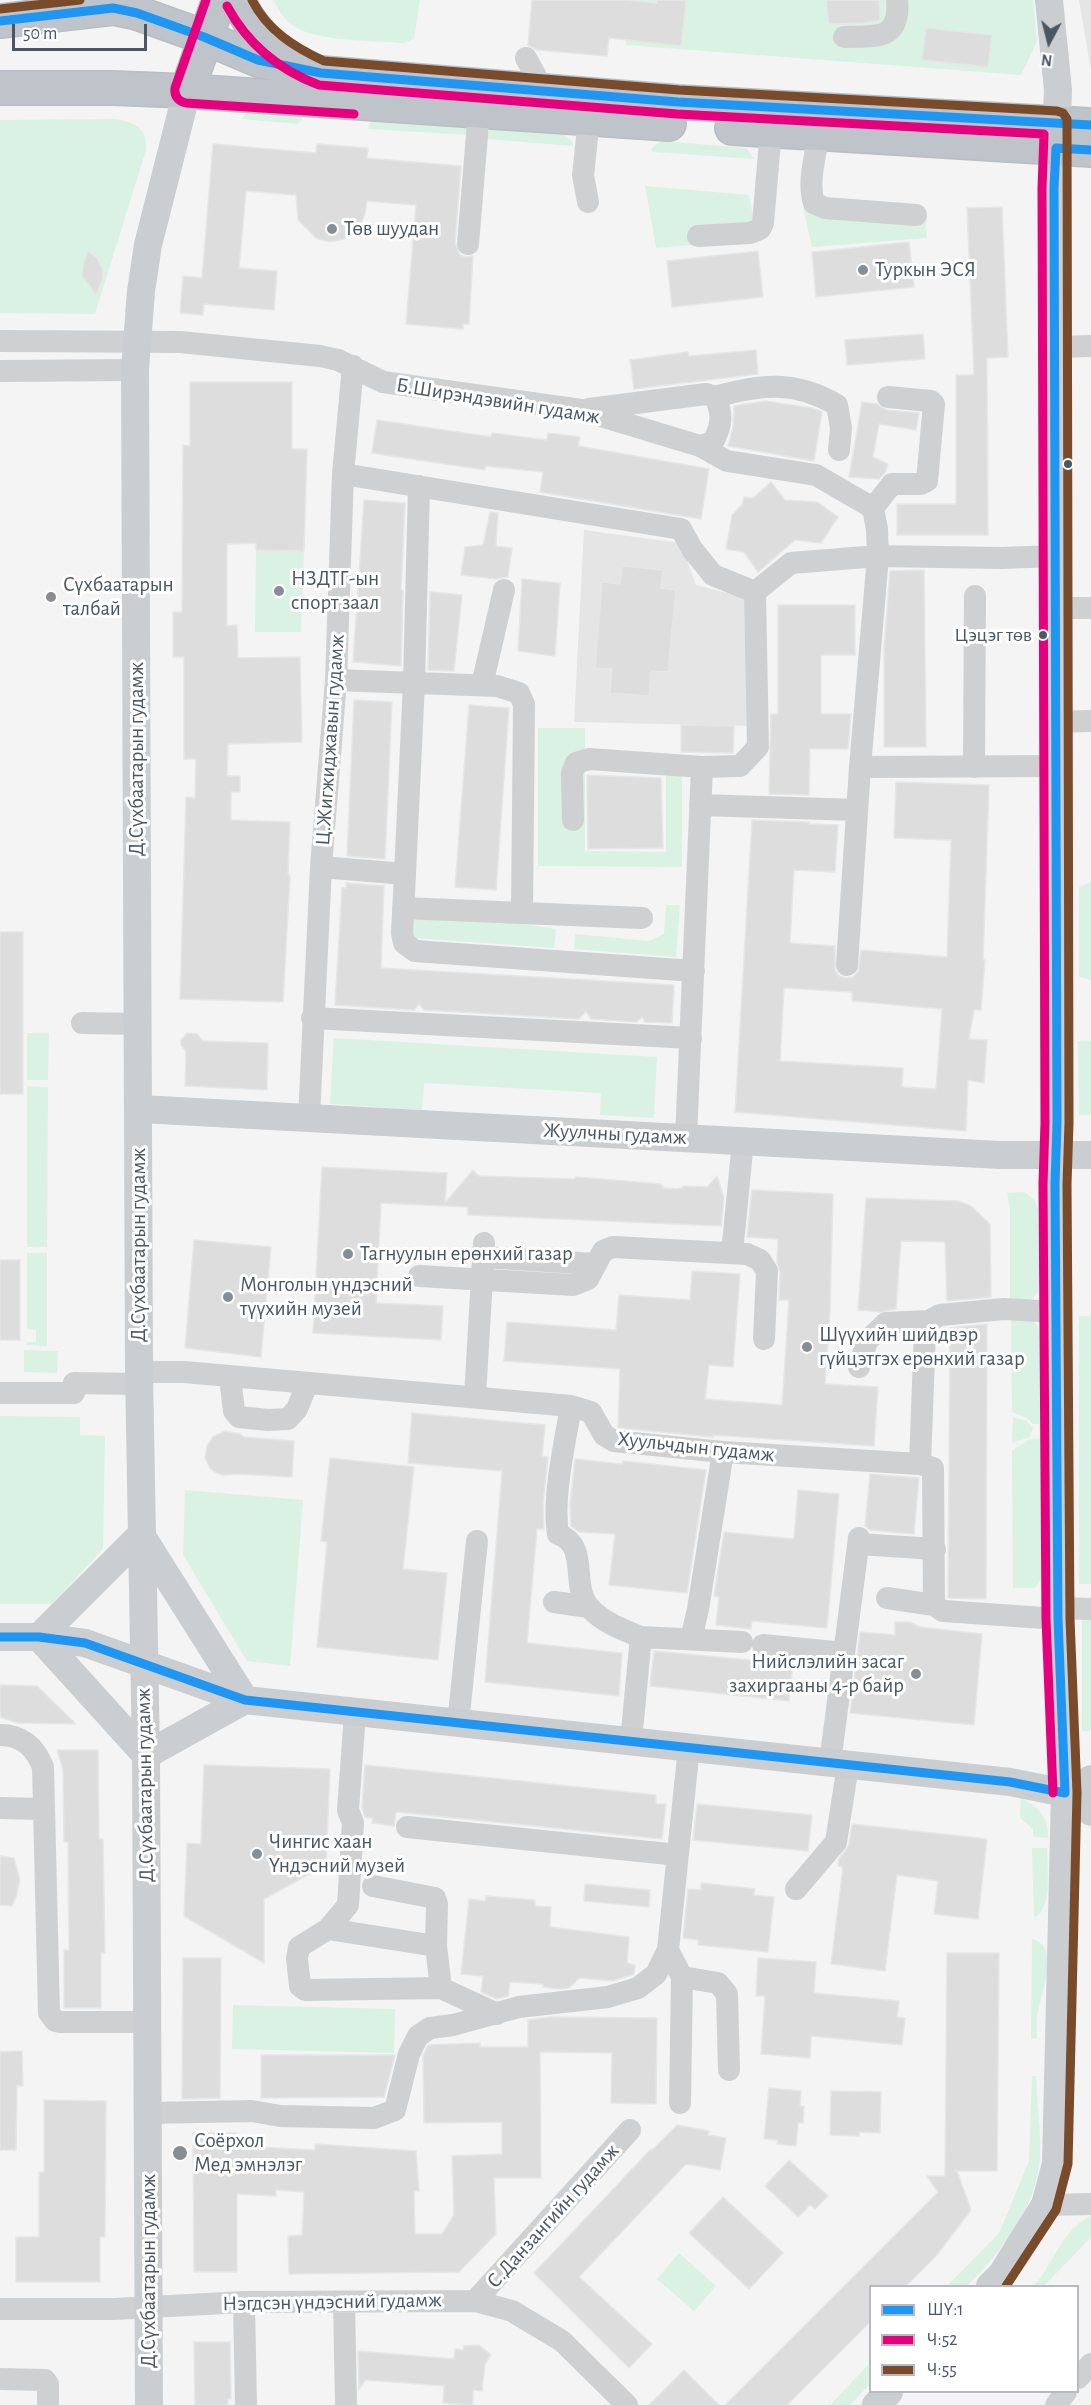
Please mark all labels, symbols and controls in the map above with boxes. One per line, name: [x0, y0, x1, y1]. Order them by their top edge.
scale bar: [15, 12, 150, 50]
north arrow: [1019, 12, 1079, 72]
text: 50 m: [23, 25, 57, 43]
text: N: [1040, 51, 1053, 68]
place label: Төв шуудан: [344, 216, 439, 242]
marker: Төв шуудан: [325, 222, 339, 236]
place label: Туркын ЭСЯ: [875, 257, 976, 283]
marker: Туркын ЭСЯ: [856, 263, 870, 277]
street label: Б.Ширэндэвийн гудамж: [394, 372, 602, 430]
unlabelled marker: [1062, 458, 1074, 470]
place label: НЗДТГ-ын спорт заал: [291, 566, 379, 616]
place label: Сүхбаатарын талбай: [63, 572, 174, 622]
marker: НЗДТГ-ын спорт заал: [272, 584, 286, 598]
marker: Сүхбаатарын талбай: [44, 590, 58, 604]
place label: Цэцэг төв: [954, 623, 1032, 647]
marker: Цэцэг төв: [1037, 629, 1049, 641]
street label: Ц.Жигжиджавын гудамж: [310, 633, 350, 847]
street label: Д.Сүхбаатарын гудамж: [124, 662, 150, 856]
street label: Жуулчны гудамж: [543, 1118, 687, 1150]
street label: Д.Сүхбаатарын гудамж: [126, 1148, 152, 1342]
place label: Тагнуулын ерөнхий газар: [360, 1241, 573, 1267]
marker: Тагнуулын ерөнхий газар: [341, 1247, 355, 1261]
place label: Монголын үндэсний түүхийн музей: [240, 1272, 413, 1322]
marker: Монголын үндэсний түүхийн музей: [221, 1290, 235, 1304]
place label: Шүүхийн шийдвэр гүйцэтгэх ерөнхий газар: [819, 1322, 1025, 1372]
marker: Шүүхийн шийдвэр гүйцэтгэх ерөнхий газар: [800, 1340, 814, 1354]
street label: Хуульчдын гудамж: [616, 1426, 776, 1468]
place label: Нийслэлийн засаг захиргааны 4-р байр: [729, 1649, 904, 1699]
marker: Нийслэлийн засаг захиргааны 4-р байр: [909, 1667, 923, 1681]
street label: Д.Сүхбаатарын гудамж: [131, 1688, 159, 1882]
place label: Чингис хаан Үндэсний музей: [269, 1829, 405, 1879]
marker: Чингис хаан Үндэсний музей: [250, 1847, 264, 1861]
place label: Соёрхол Мед эмнэлэг: [194, 2128, 302, 2178]
street label: С.Данзангийн гудамж: [482, 2139, 624, 2293]
marker: Соёрхол Мед эмнэлэг: [171, 2144, 189, 2162]
street label: Д.Сүхбаатарын гудамж: [136, 2174, 162, 2368]
legend: [869, 2285, 1079, 2393]
street label: Нэгдсэн үндэсний гудамж: [222, 2287, 442, 2317]
text: ШҮ:1: [927, 2301, 964, 2319]
text: Ч:52: [927, 2331, 957, 2349]
text: Ч:55: [927, 2361, 957, 2379]

